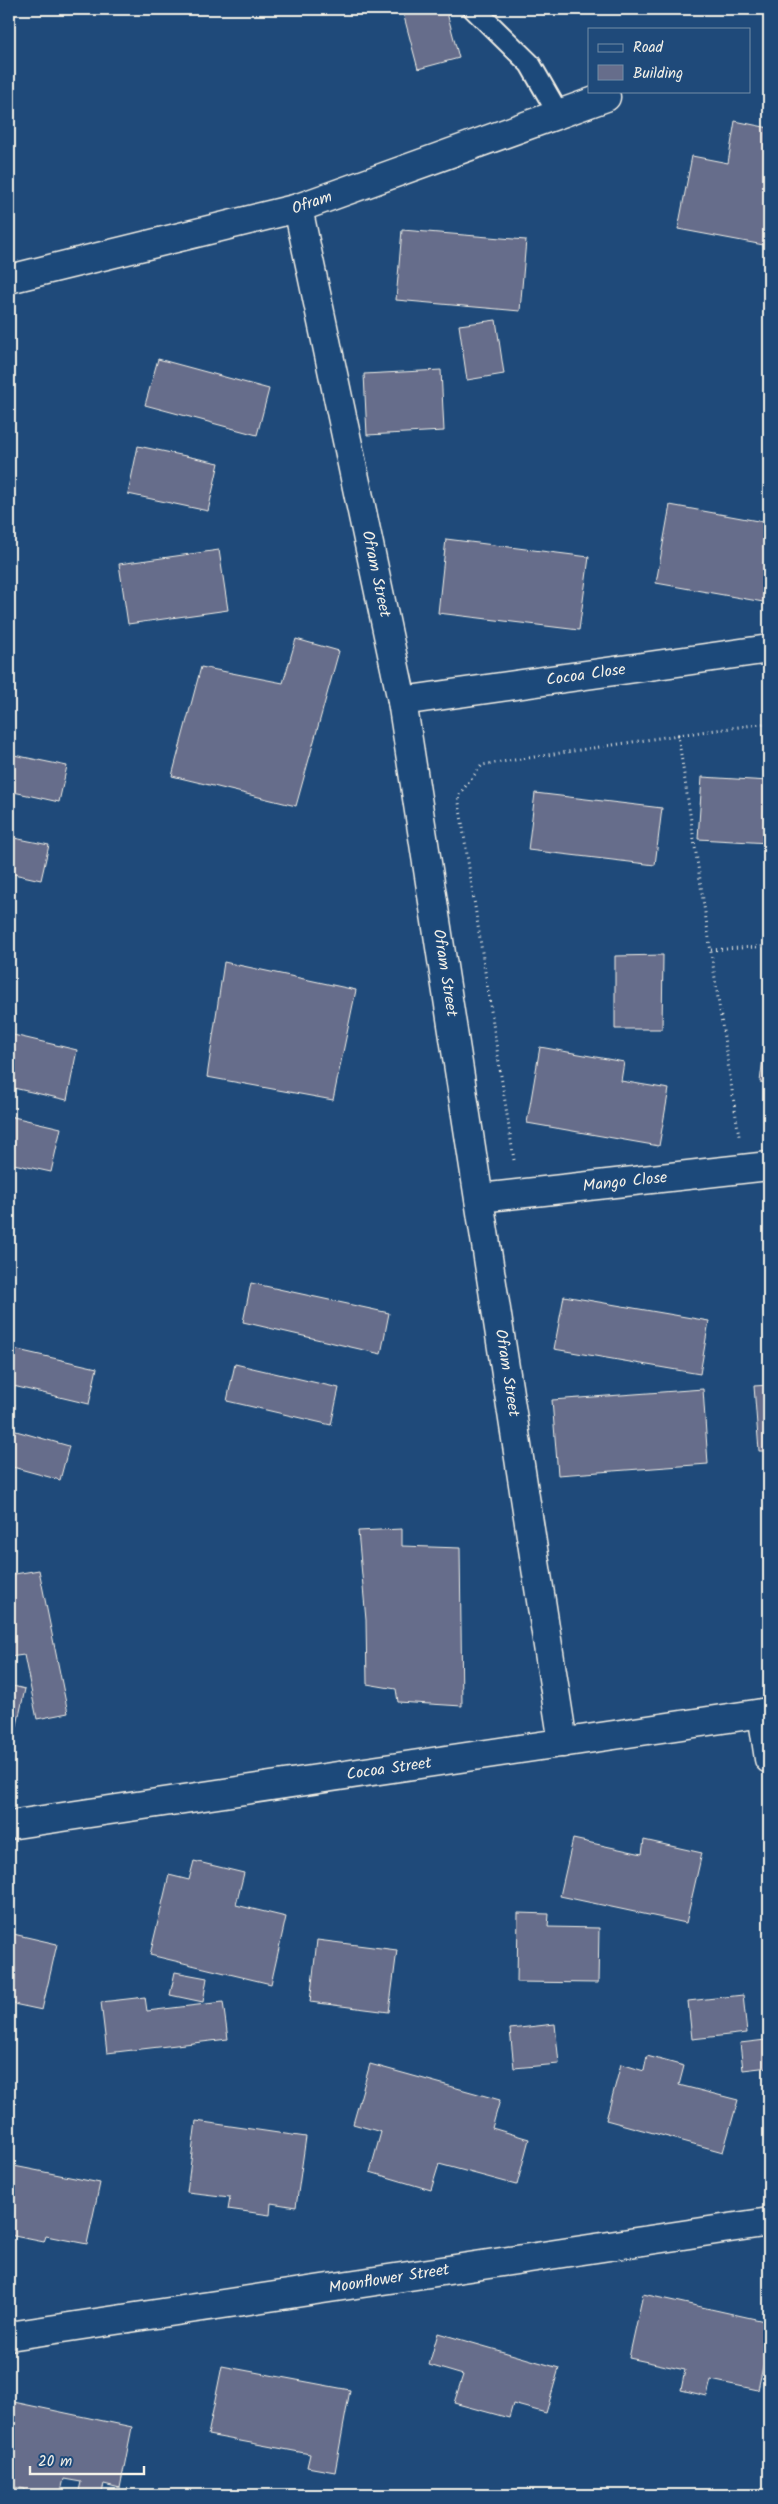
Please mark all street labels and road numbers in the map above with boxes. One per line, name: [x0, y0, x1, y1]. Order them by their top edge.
street label: Ofram: [288, 184, 336, 222]
street label: Ofram Street: [355, 528, 398, 621]
street label: Cocoa Close: [545, 657, 627, 693]
street label: Ofram Street: [426, 927, 464, 1019]
street label: Mango Close: [582, 1165, 668, 1199]
street label: Ofram Street: [488, 1327, 526, 1419]
street label: Cocoa Street: [345, 1751, 434, 1787]
street label: Moonflower Street: [327, 2257, 452, 2301]

